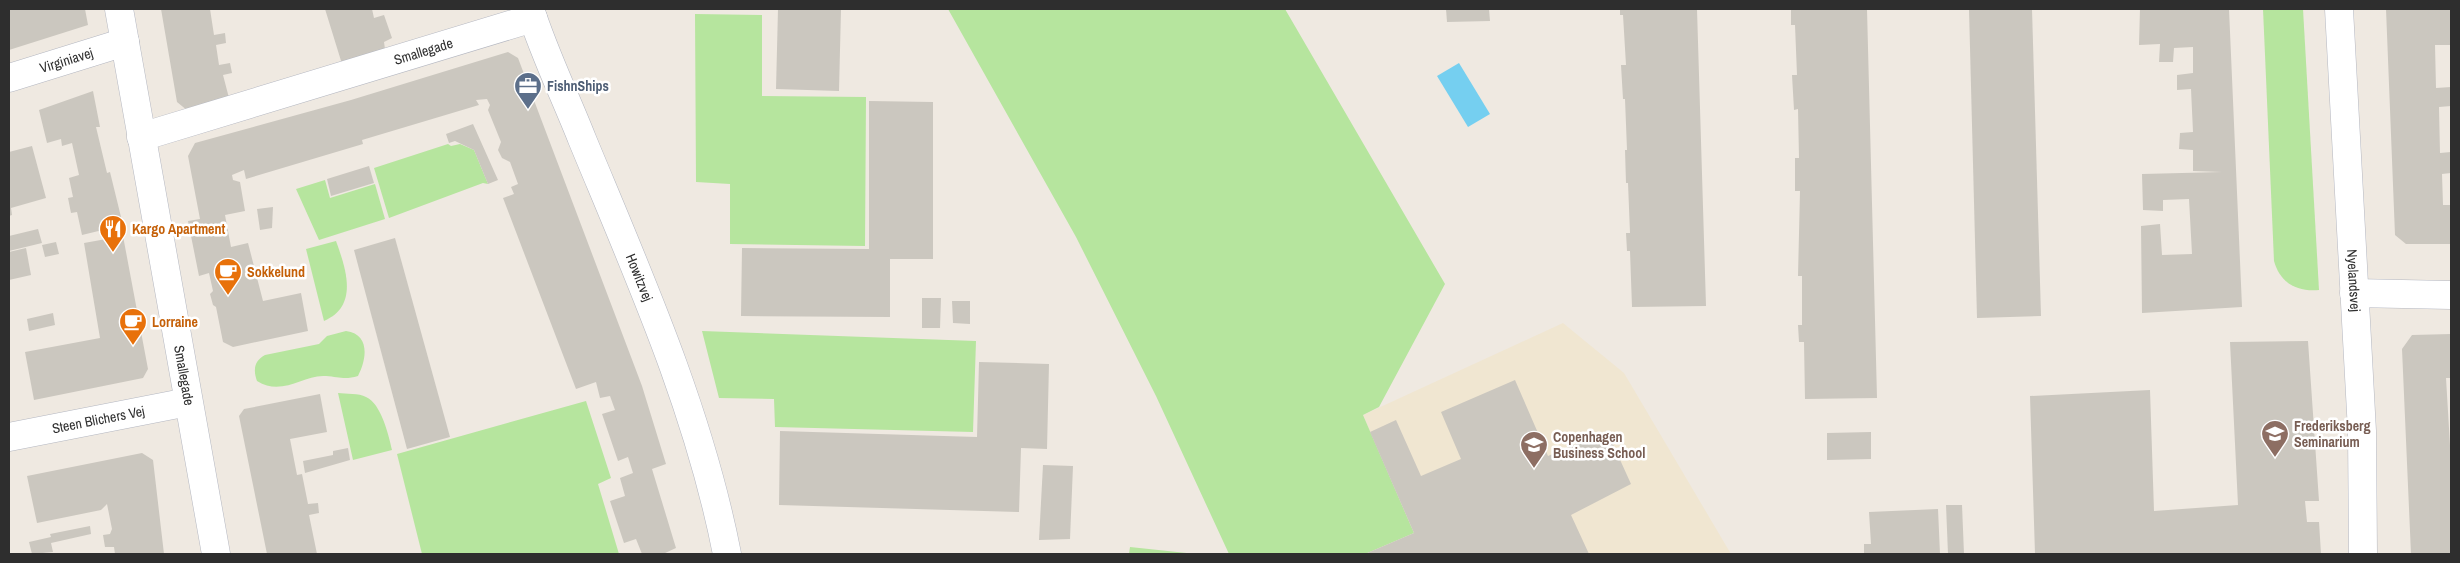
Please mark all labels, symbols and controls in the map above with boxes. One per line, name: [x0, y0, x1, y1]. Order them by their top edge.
street label: Smallegade: [392, 34, 455, 69]
street label: Virginiavej: [37, 44, 95, 77]
office icon: FishnShips: [513, 71, 543, 110]
place label: FishnShips: [547, 77, 609, 95]
restaurant icon: Kargo Apartment: [98, 214, 128, 253]
place label: Kargo Apartment: [132, 220, 226, 238]
street label: Nyelandsvej: [2343, 249, 2364, 312]
street label: Howitzvej: [622, 251, 657, 304]
cafe icon: Sokkelund: [213, 257, 243, 296]
place label: Sokkelund: [247, 263, 305, 281]
cafe icon: Lorraine: [118, 307, 148, 346]
place label: Lorraine: [152, 313, 198, 331]
street label: Smallegade: [170, 344, 198, 407]
street label: Steen Blichers Vej: [50, 402, 146, 437]
place label: Frederiksberg Seminarium: [2294, 417, 2371, 451]
school or university icon: Frederiksberg Seminarium: [2260, 419, 2290, 458]
place label: Copenhagen Business School: [1553, 428, 1646, 462]
school or university icon: Copenhagen Business School: [1519, 430, 1549, 469]

